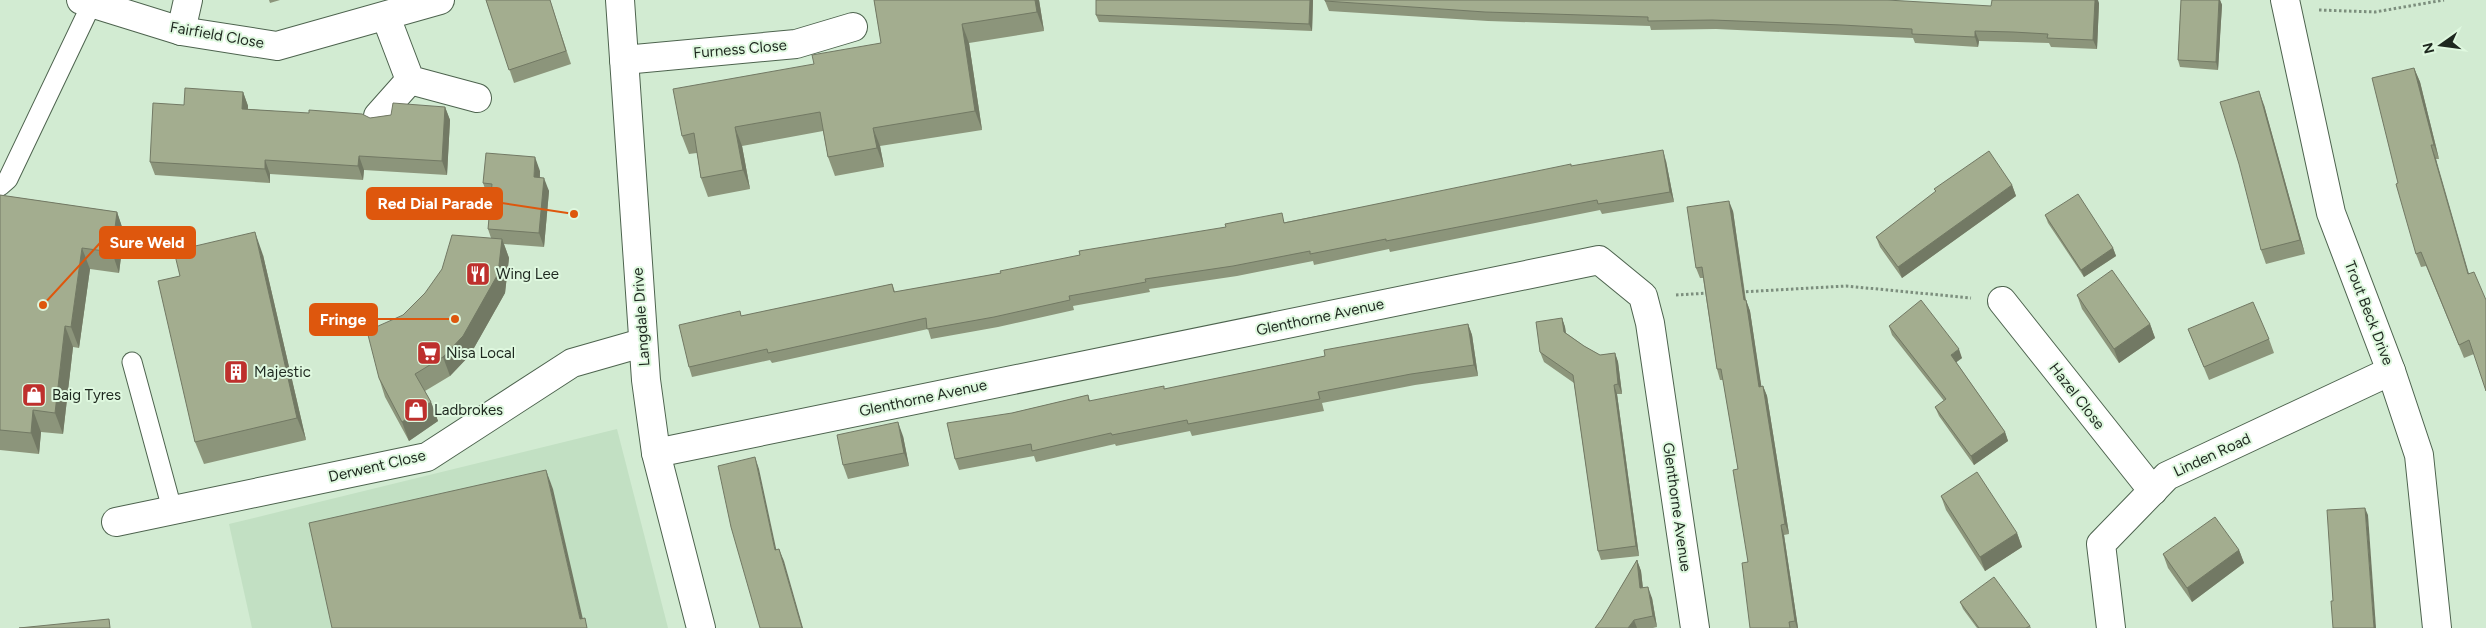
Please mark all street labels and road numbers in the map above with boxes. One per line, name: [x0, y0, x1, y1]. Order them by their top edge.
street label: Fairfield Close: [169, 18, 265, 52]
street label: Furness Close: [693, 36, 787, 62]
street label: Trout Beck Drive: [2341, 258, 2397, 368]
street label: Langdale Drive: [629, 267, 653, 367]
street label: Glenthorne Avenue: [1255, 295, 1385, 339]
street label: Hazel Close: [2045, 359, 2109, 433]
street label: Glenthorne Avenue: [858, 376, 988, 420]
street label: Linden Road: [2170, 429, 2254, 481]
street label: Glenthorne Avenue: [1659, 441, 1695, 573]
street label: Derwent Close: [327, 446, 427, 486]

